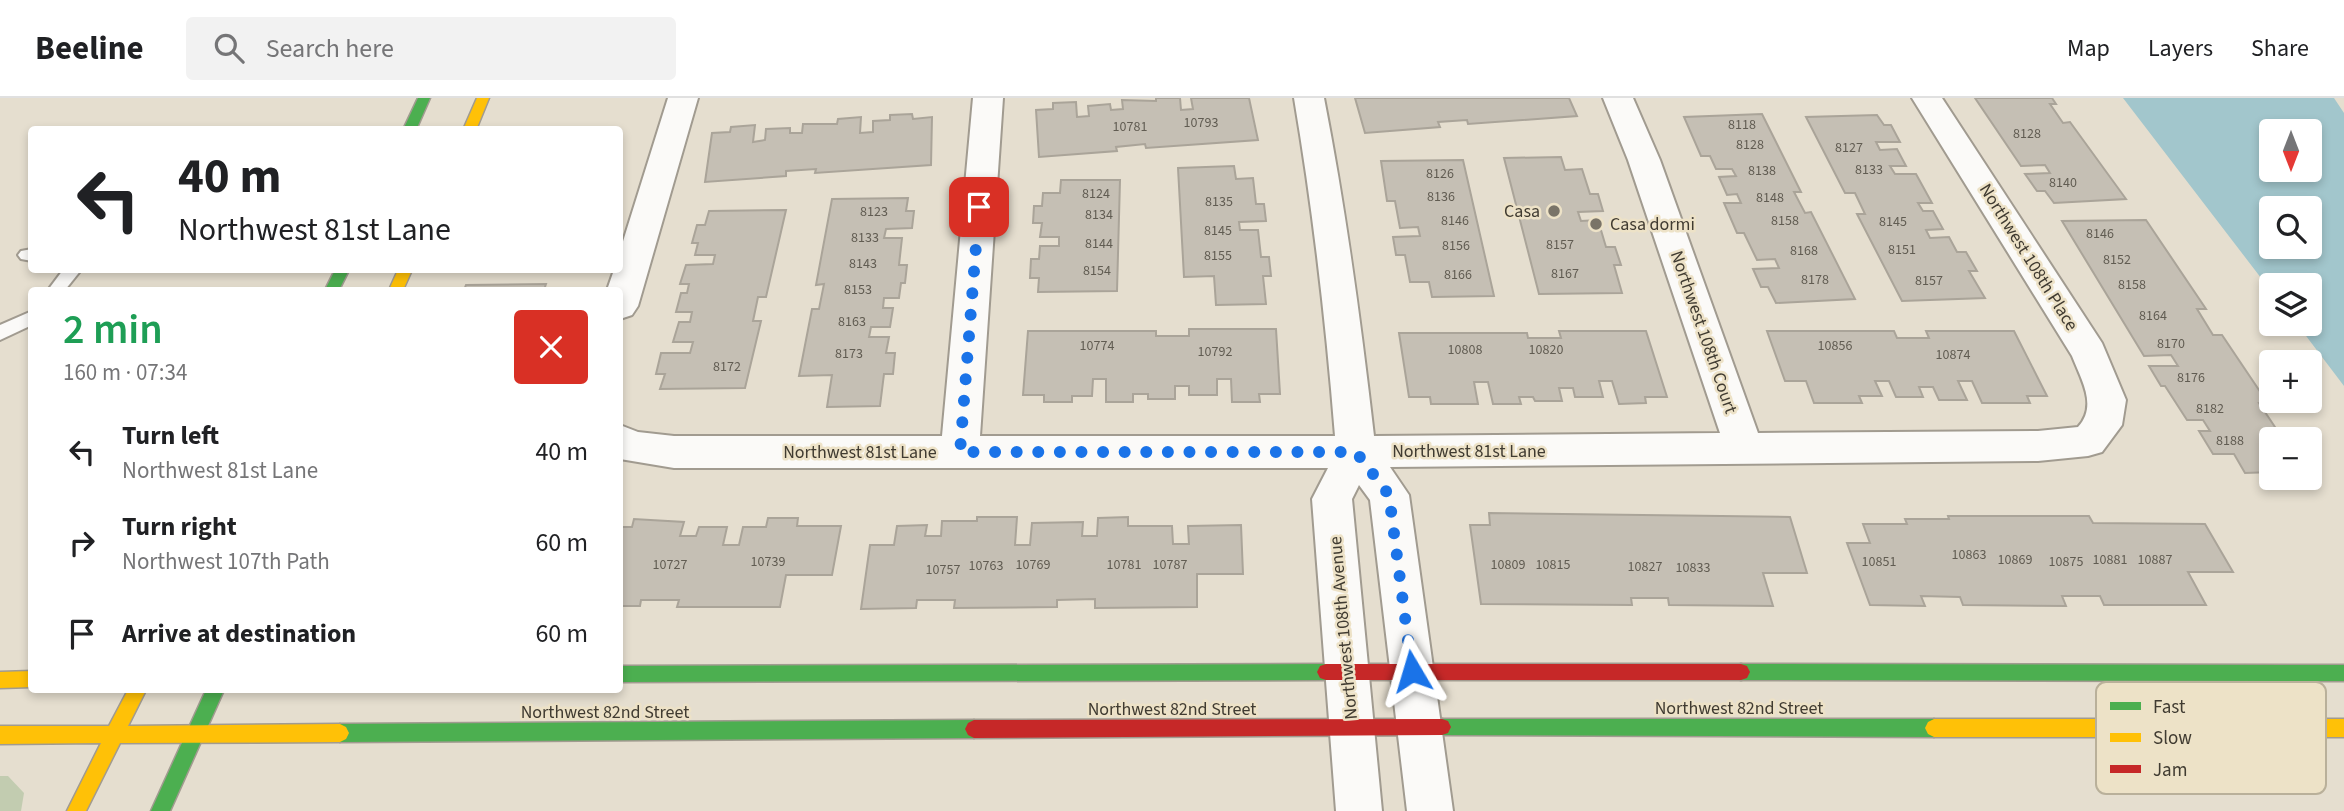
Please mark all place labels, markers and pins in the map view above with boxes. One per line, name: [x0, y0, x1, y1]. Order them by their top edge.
pin: [949, 177, 1009, 237]
place label: Casa: [1504, 199, 1540, 224]
marker: Casa: [1546, 203, 1562, 219]
place label: Casa dormi: [1610, 212, 1695, 237]
marker: Casa dormi: [1588, 216, 1604, 232]

